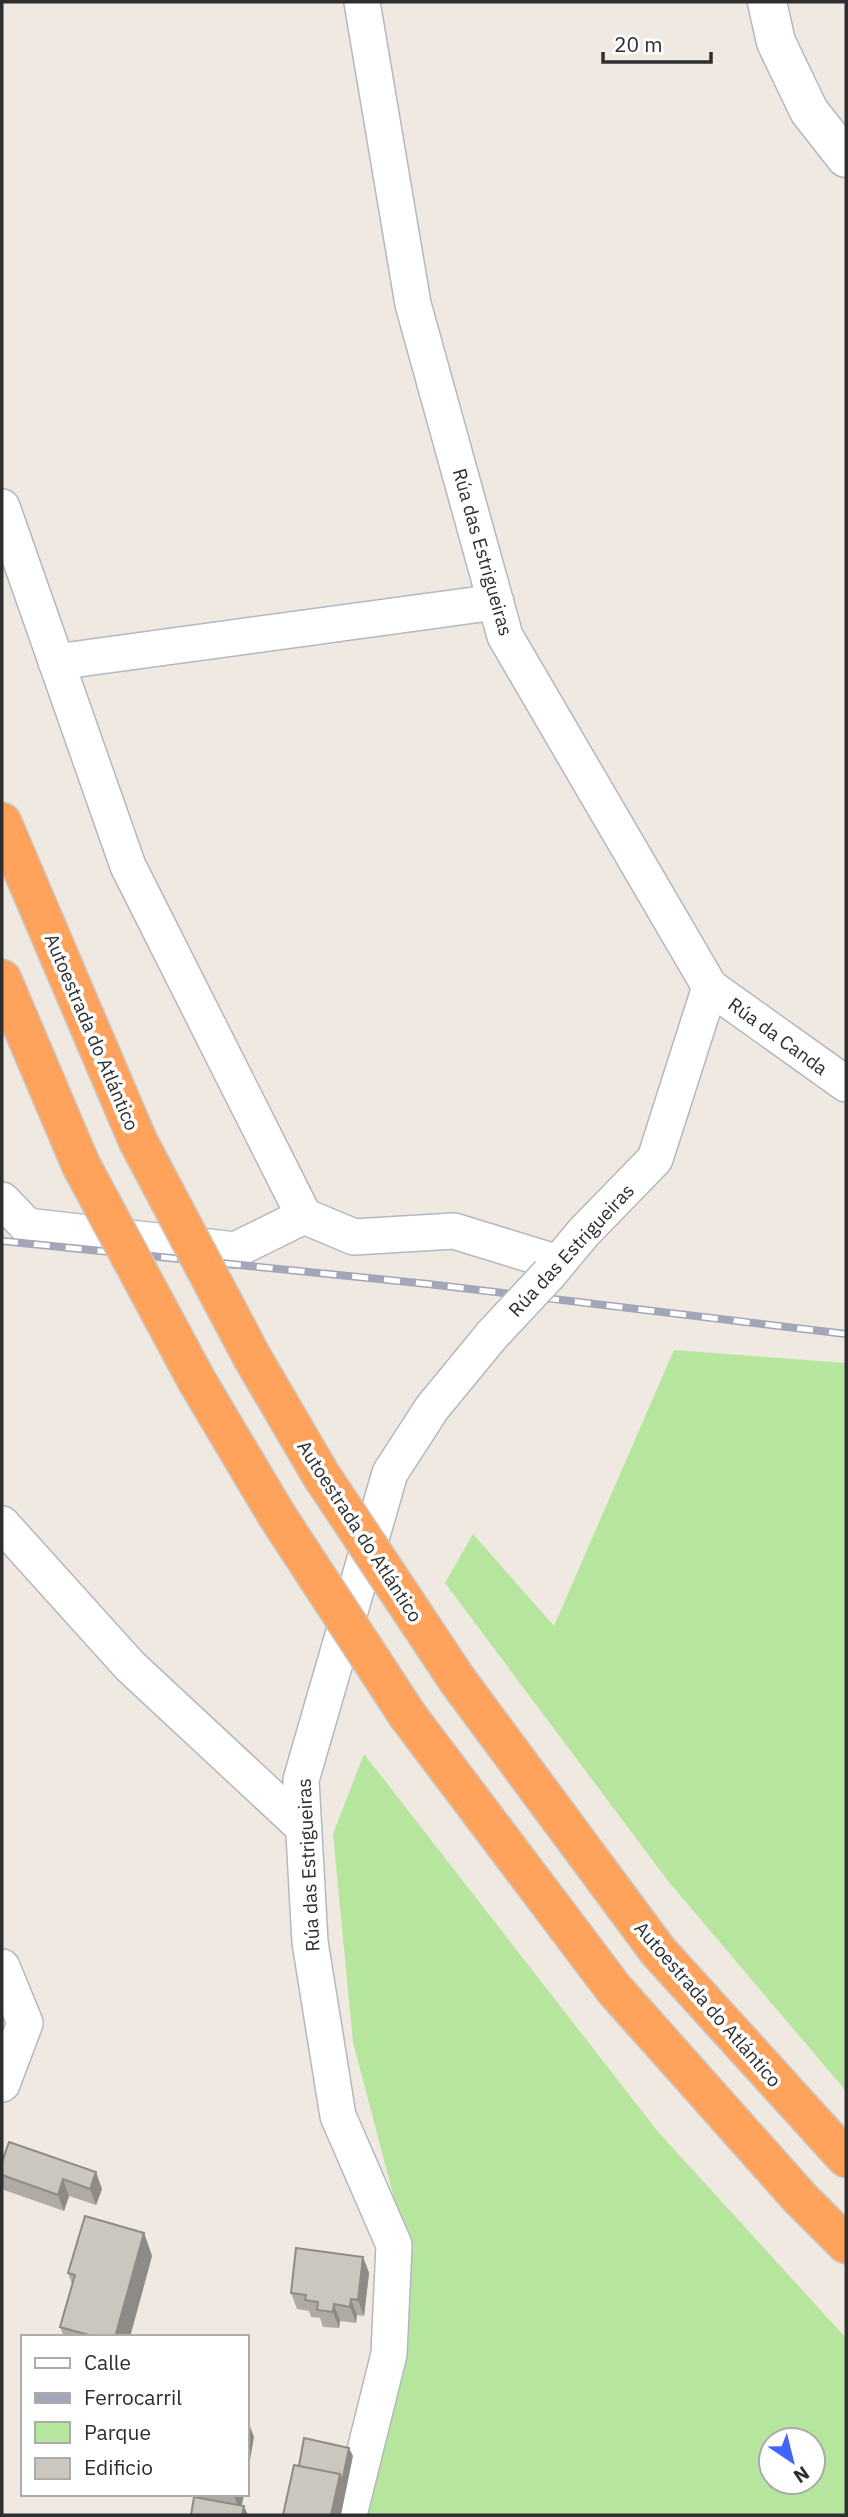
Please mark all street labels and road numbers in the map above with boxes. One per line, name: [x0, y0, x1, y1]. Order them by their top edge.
street label: Rúa das Estrigueiras: [448, 465, 518, 639]
street label: Autoestrada do Atlántico: [40, 930, 144, 1134]
street label: Rúa da Canda: [724, 992, 832, 1080]
street label: Rúa das Estrigueiras: [503, 1178, 639, 1322]
street label: Autoestrada do Atlántico: [292, 1436, 428, 1626]
street label: Rúa das Estrigueiras: [291, 1778, 325, 1952]
street label: Autoestrada do Atlántico: [630, 1916, 786, 2092]

